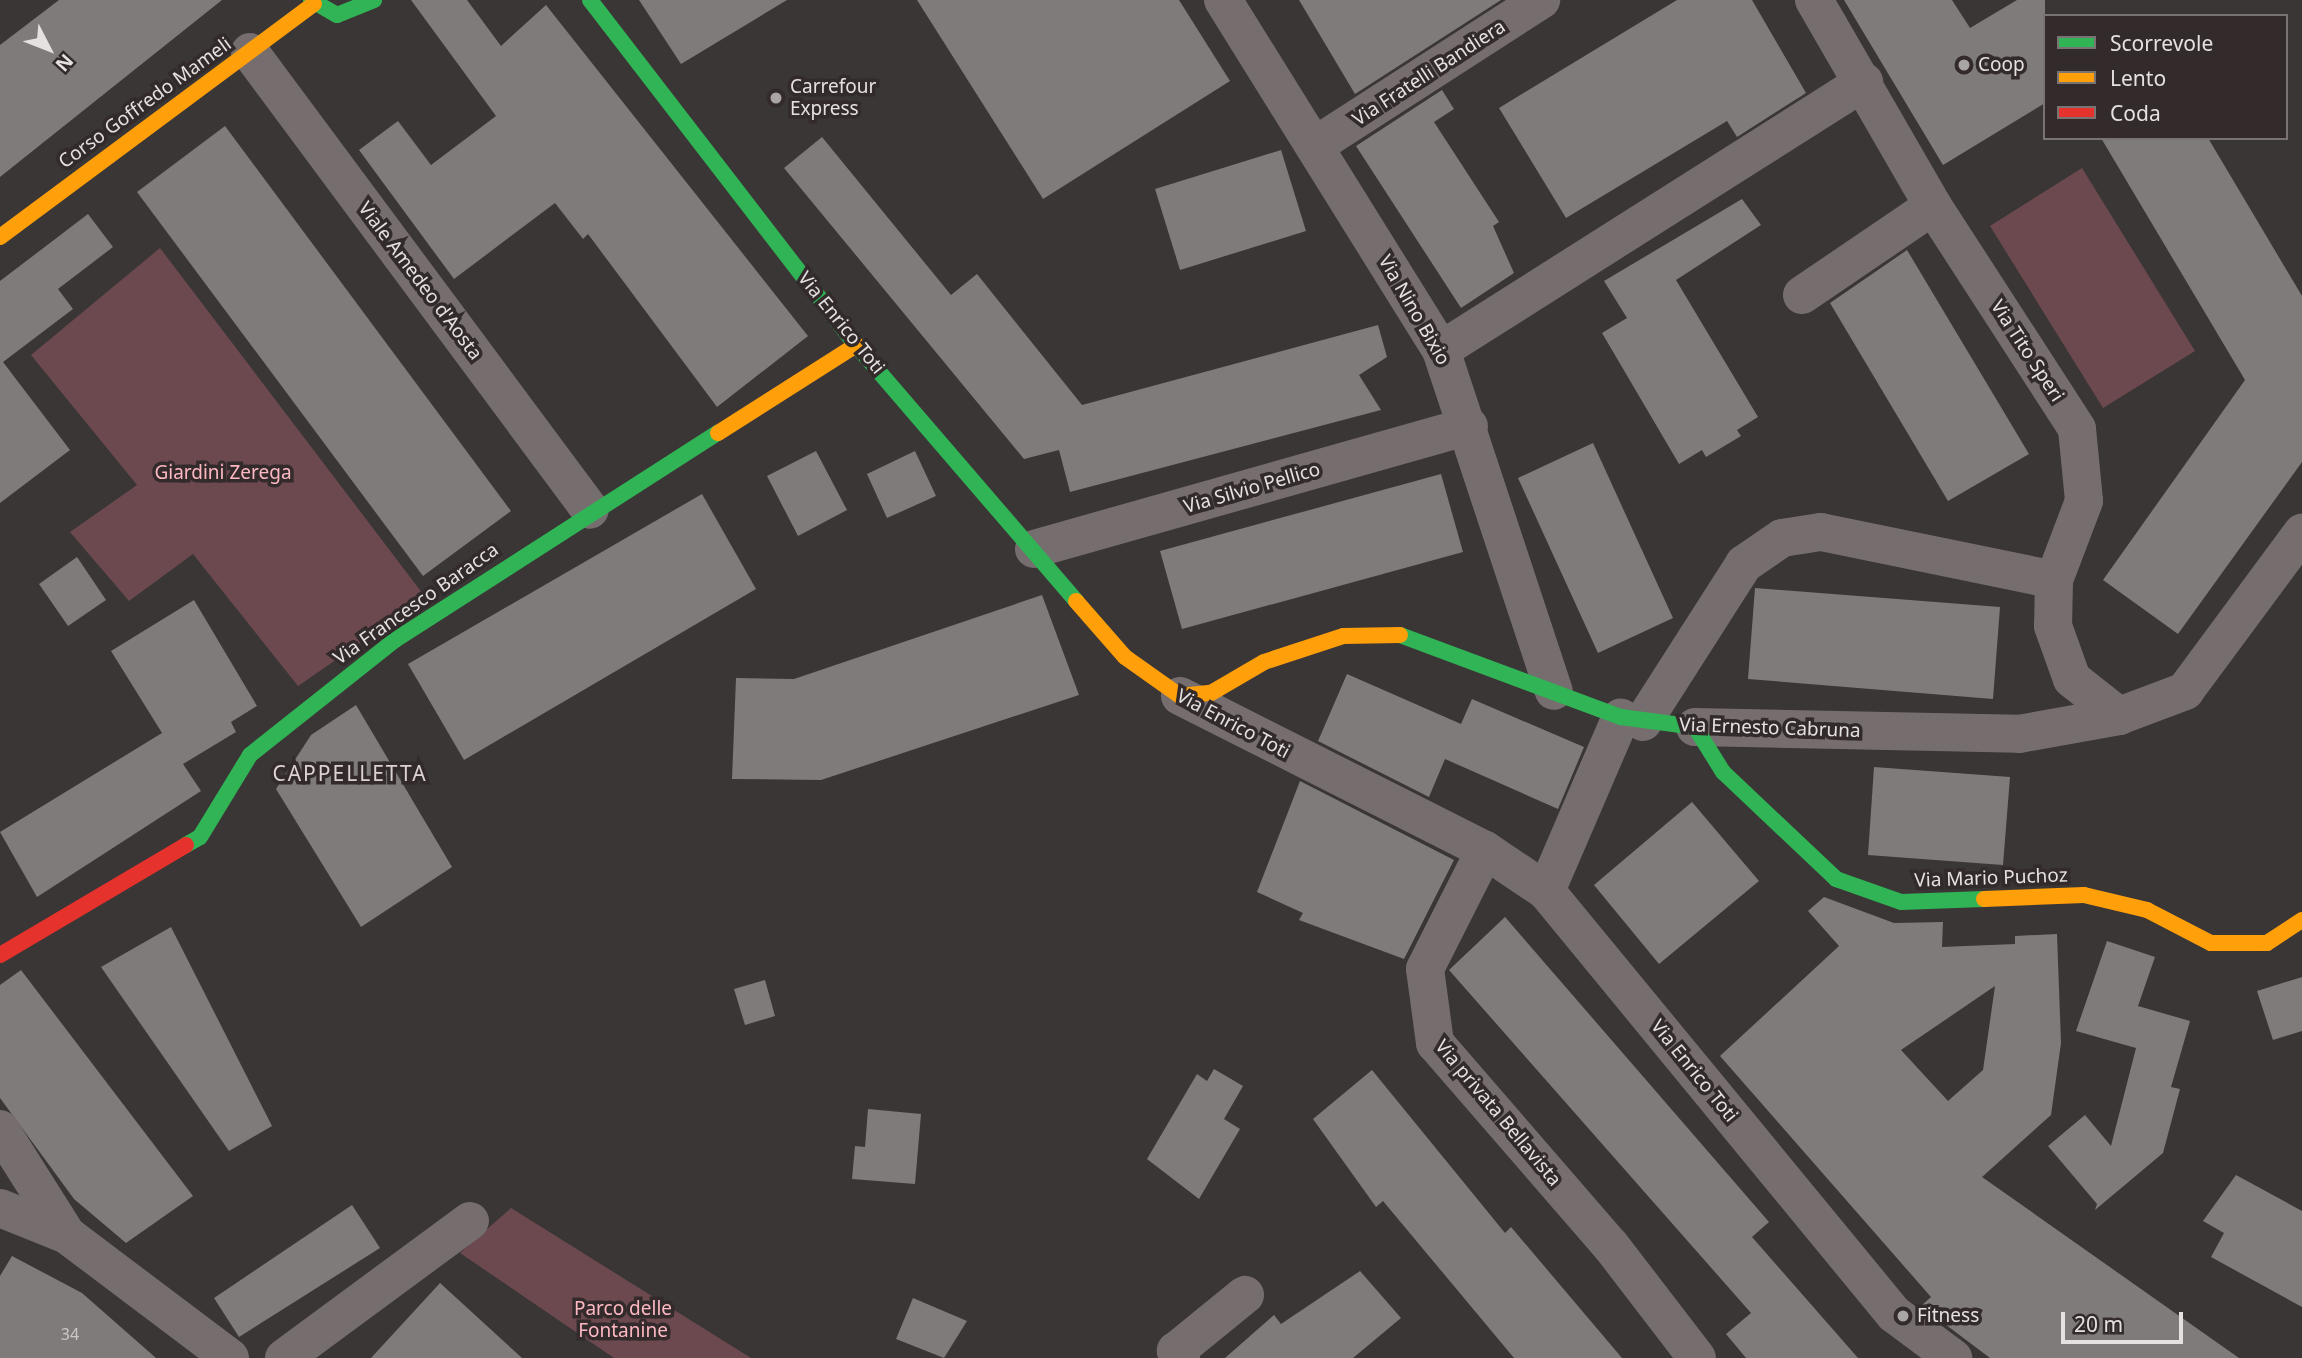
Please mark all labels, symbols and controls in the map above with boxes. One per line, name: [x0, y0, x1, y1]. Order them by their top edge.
north arrow: [14, 14, 84, 84]
legend: [2043, 14, 2288, 140]
street label: Via Fratelli Bandiera: [1348, 15, 1510, 131]
text: Scorrevole: [2110, 29, 2213, 57]
street label: Corso Goffredo Mameli: [54, 33, 236, 173]
text: N: [50, 49, 79, 77]
place label: Coop: [1978, 54, 2025, 76]
marker: Coop: [1956, 57, 1972, 73]
text: Lento: [2110, 64, 2166, 92]
place label: Carrefour Express: [790, 76, 876, 120]
marker: Carrefour Express: [768, 90, 784, 106]
text: Coda: [2110, 99, 2161, 127]
street label: Viale Amedeo d'Aosta: [353, 198, 487, 364]
street label: Via Nino Bixio: [1373, 251, 1455, 369]
street label: Via Enrico Toti: [793, 267, 889, 379]
street label: Via Tito Speri: [1986, 296, 2068, 406]
street label: Via Silvio Pellico: [1181, 458, 1323, 518]
park label: Giardini Zerega: [154, 462, 292, 484]
street label: Via Francesco Baracca: [329, 538, 503, 670]
street label: Via Enrico Toti: [1172, 685, 1294, 763]
street label: Via Ernesto Cabruna: [1679, 713, 1861, 743]
district label: CAPPELLETTA: [274, 760, 426, 786]
street label: Via Mario Puchoz: [1914, 864, 2068, 892]
street label: Via Enrico Toti: [1646, 1015, 1742, 1127]
street label: Via privata Bellavista: [1430, 1035, 1566, 1191]
park label: Parco delle Fontanine: [574, 1298, 672, 1342]
scale bar: [2064, 1298, 2186, 1342]
place label: Fitness: [1917, 1305, 1979, 1327]
marker: Fitness: [1895, 1308, 1911, 1324]
text: 20 m: [2074, 1310, 2123, 1338]
house number: 34: [61, 1324, 79, 1344]

